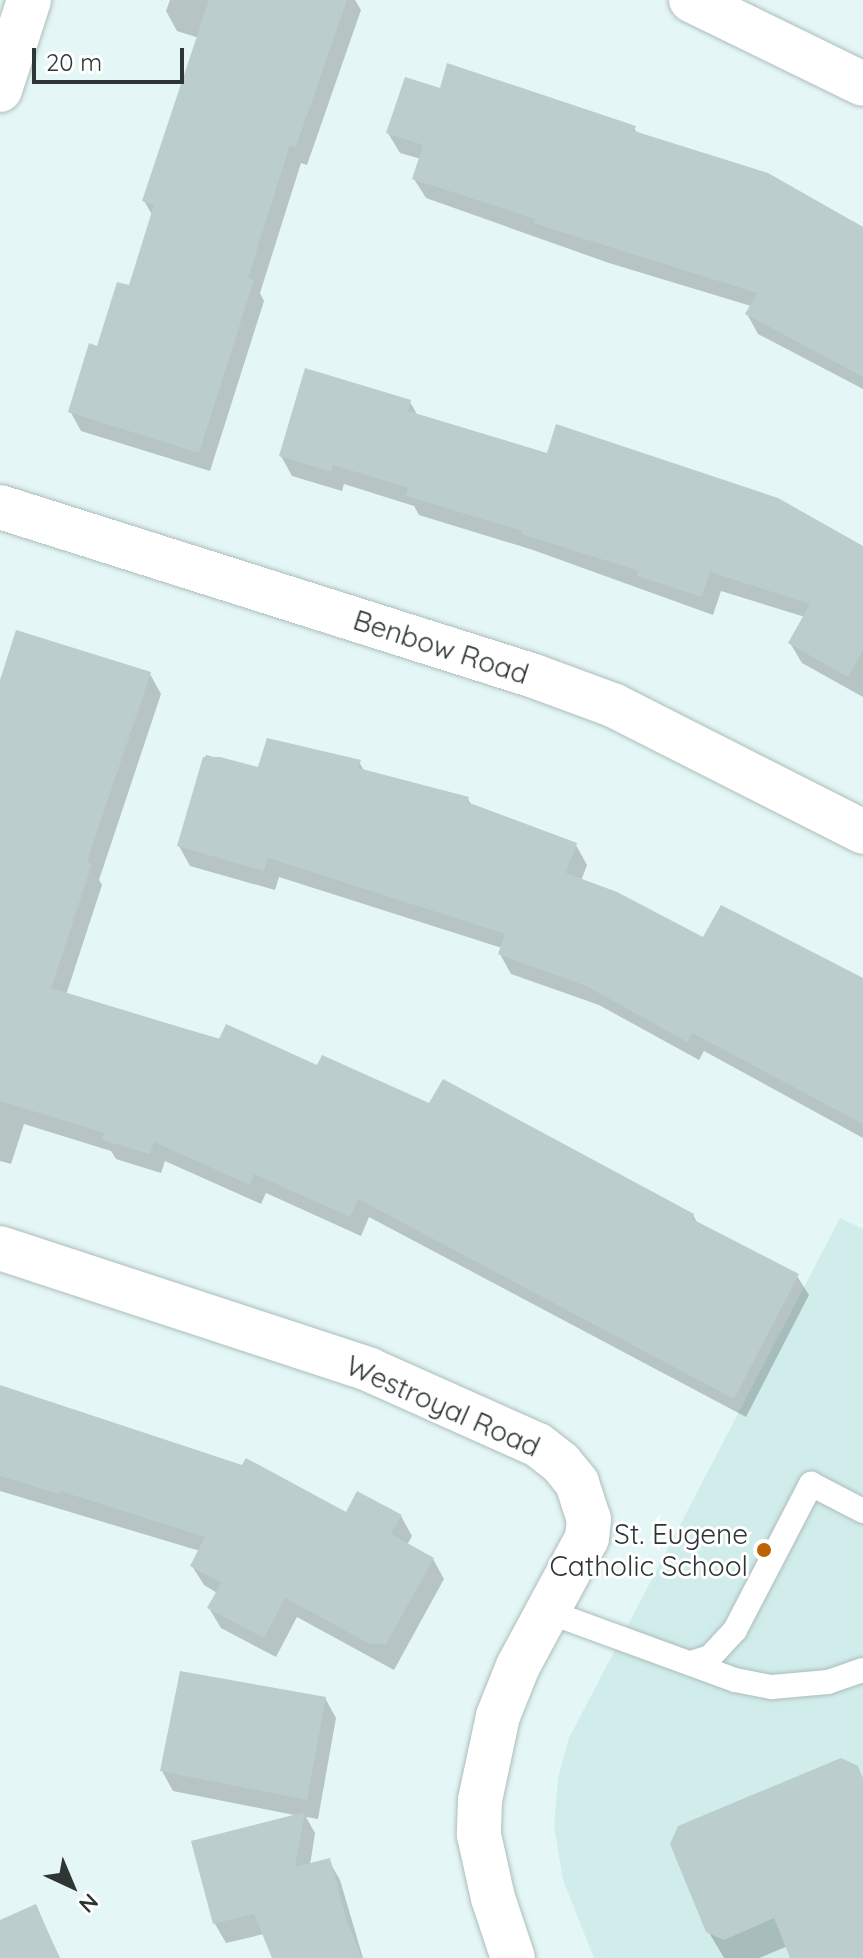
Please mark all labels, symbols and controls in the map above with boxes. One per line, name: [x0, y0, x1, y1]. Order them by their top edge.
scale bar: [36, 32, 188, 82]
text: 20 m: [46, 47, 102, 77]
street label: Benbow Road: [349, 603, 533, 691]
street label: Westroyal Road: [341, 1348, 545, 1464]
place label: St. Eugene Catholic School: [549, 1517, 748, 1583]
marker: St. Eugene Catholic School: [755, 1541, 773, 1559]
north arrow: [32, 1846, 112, 1926]
text: N: [73, 1888, 104, 1919]

